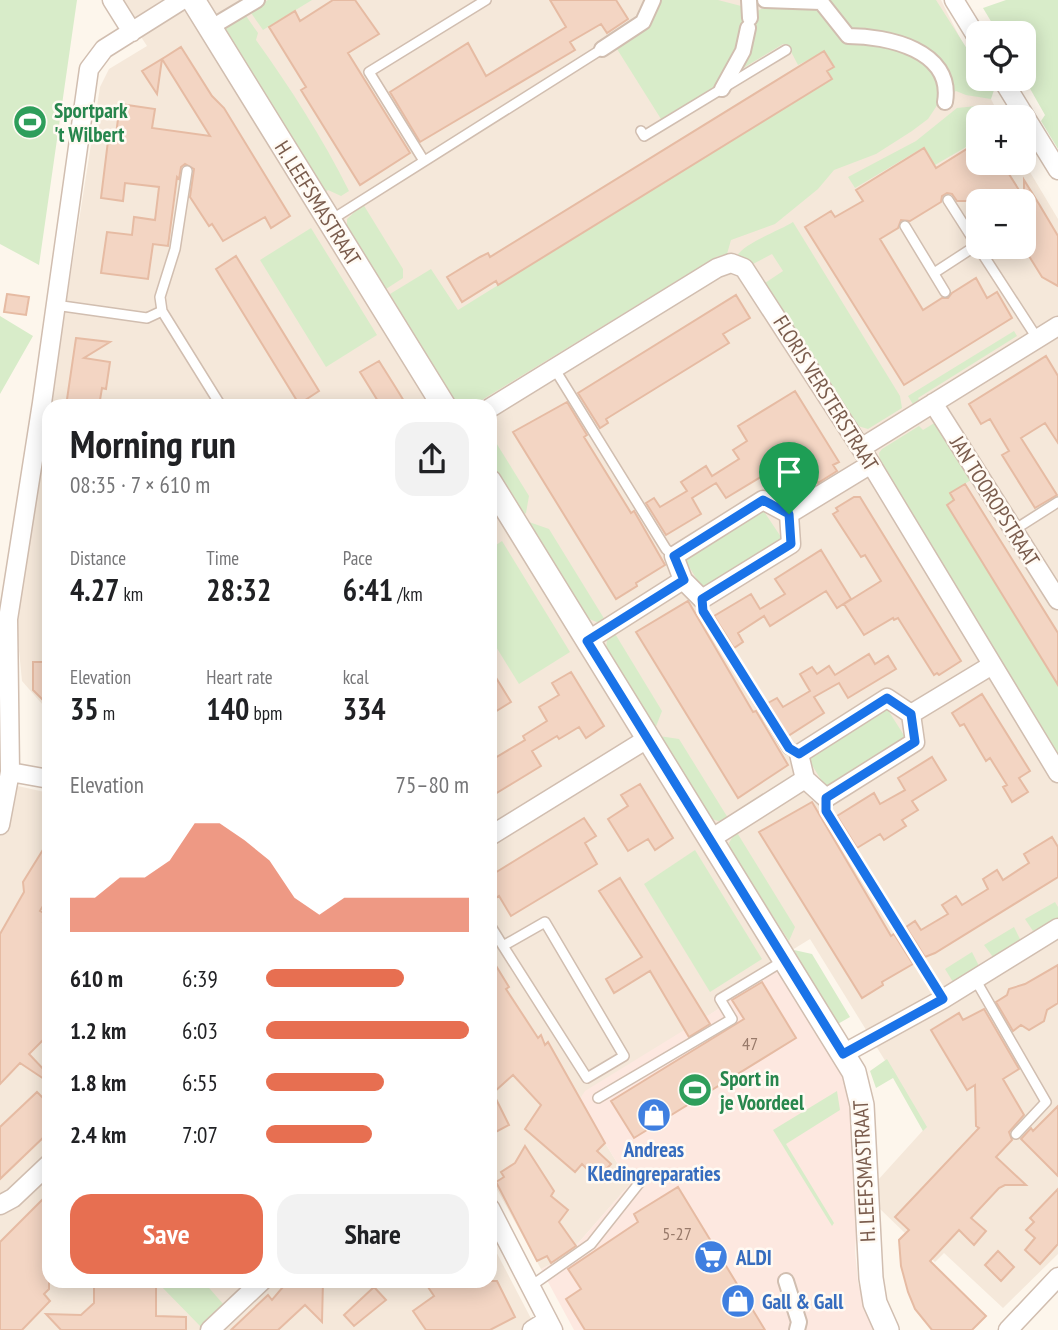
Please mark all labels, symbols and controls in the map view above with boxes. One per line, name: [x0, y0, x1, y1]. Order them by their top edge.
map controls: [966, 21, 1036, 259]
button: locate: [966, 21, 1036, 91]
place label: Sportpark 't Wilbert: [54, 97, 128, 148]
sports icon: Sportpark 't Wilbert: [11, 103, 49, 141]
button: +: [966, 105, 1036, 175]
street label: H. LEEFSMASTRAAT: [269, 136, 367, 271]
button: −: [966, 189, 1036, 259]
street label: FLORIS VERSTERSTRAAT: [767, 310, 885, 476]
text: Morning run: [70, 419, 236, 468]
button: share: [395, 422, 469, 496]
street label: JAN TOOROPSTRAAT: [944, 430, 1046, 572]
pin: [759, 442, 819, 514]
icon: arrive: [770, 453, 808, 491]
text: 08:35 · 7 × 610 m: [70, 470, 210, 499]
text: Distance: [70, 546, 126, 570]
text: Time: [206, 546, 239, 570]
text: Pace: [343, 546, 373, 570]
text: 4.27: [70, 570, 119, 609]
text: 28:32: [206, 570, 271, 609]
text: 6:41: [343, 570, 393, 609]
text: km: [119, 582, 143, 606]
text: /km: [393, 582, 423, 606]
text: Elevation: [70, 665, 131, 689]
text: Heart rate: [206, 665, 273, 689]
text: kcal: [343, 665, 369, 689]
text: 35: [70, 689, 99, 728]
text: 140: [206, 689, 249, 728]
text: 334: [343, 689, 386, 728]
text: m: [99, 701, 115, 725]
text: bpm: [249, 701, 282, 725]
text: Elevation: [70, 770, 144, 799]
text: 75–80 m: [396, 770, 469, 799]
text: 610 m: [70, 964, 123, 993]
text: 6:39: [182, 964, 218, 993]
text: 1.2 km: [70, 1016, 126, 1045]
text: 6:03: [182, 1016, 218, 1045]
house number: 47: [742, 1032, 758, 1055]
place label: Sport in je Voordeel: [719, 1065, 805, 1116]
text: 1.8 km: [70, 1068, 126, 1097]
text: 6:55: [182, 1068, 218, 1097]
sports icon: Sport in je Voordeel: [676, 1071, 714, 1109]
shop icon: Andreas Kledingreparaties: [635, 1096, 673, 1134]
street label: H. LEEFSMASTRAAT: [847, 1099, 881, 1243]
text: 2.4 km: [70, 1120, 126, 1149]
text: 7:07: [182, 1120, 218, 1149]
place label: Andreas Kledingreparaties: [588, 1136, 721, 1187]
button: Save: [70, 1194, 263, 1274]
button: Share: [277, 1194, 469, 1274]
house number: 5-27: [662, 1222, 692, 1245]
supermarket icon: ALDI: [692, 1238, 730, 1276]
place label: ALDI: [735, 1244, 772, 1271]
shop icon: Gall & Gall: [719, 1282, 757, 1320]
place label: Gall & Gall: [762, 1288, 844, 1315]

